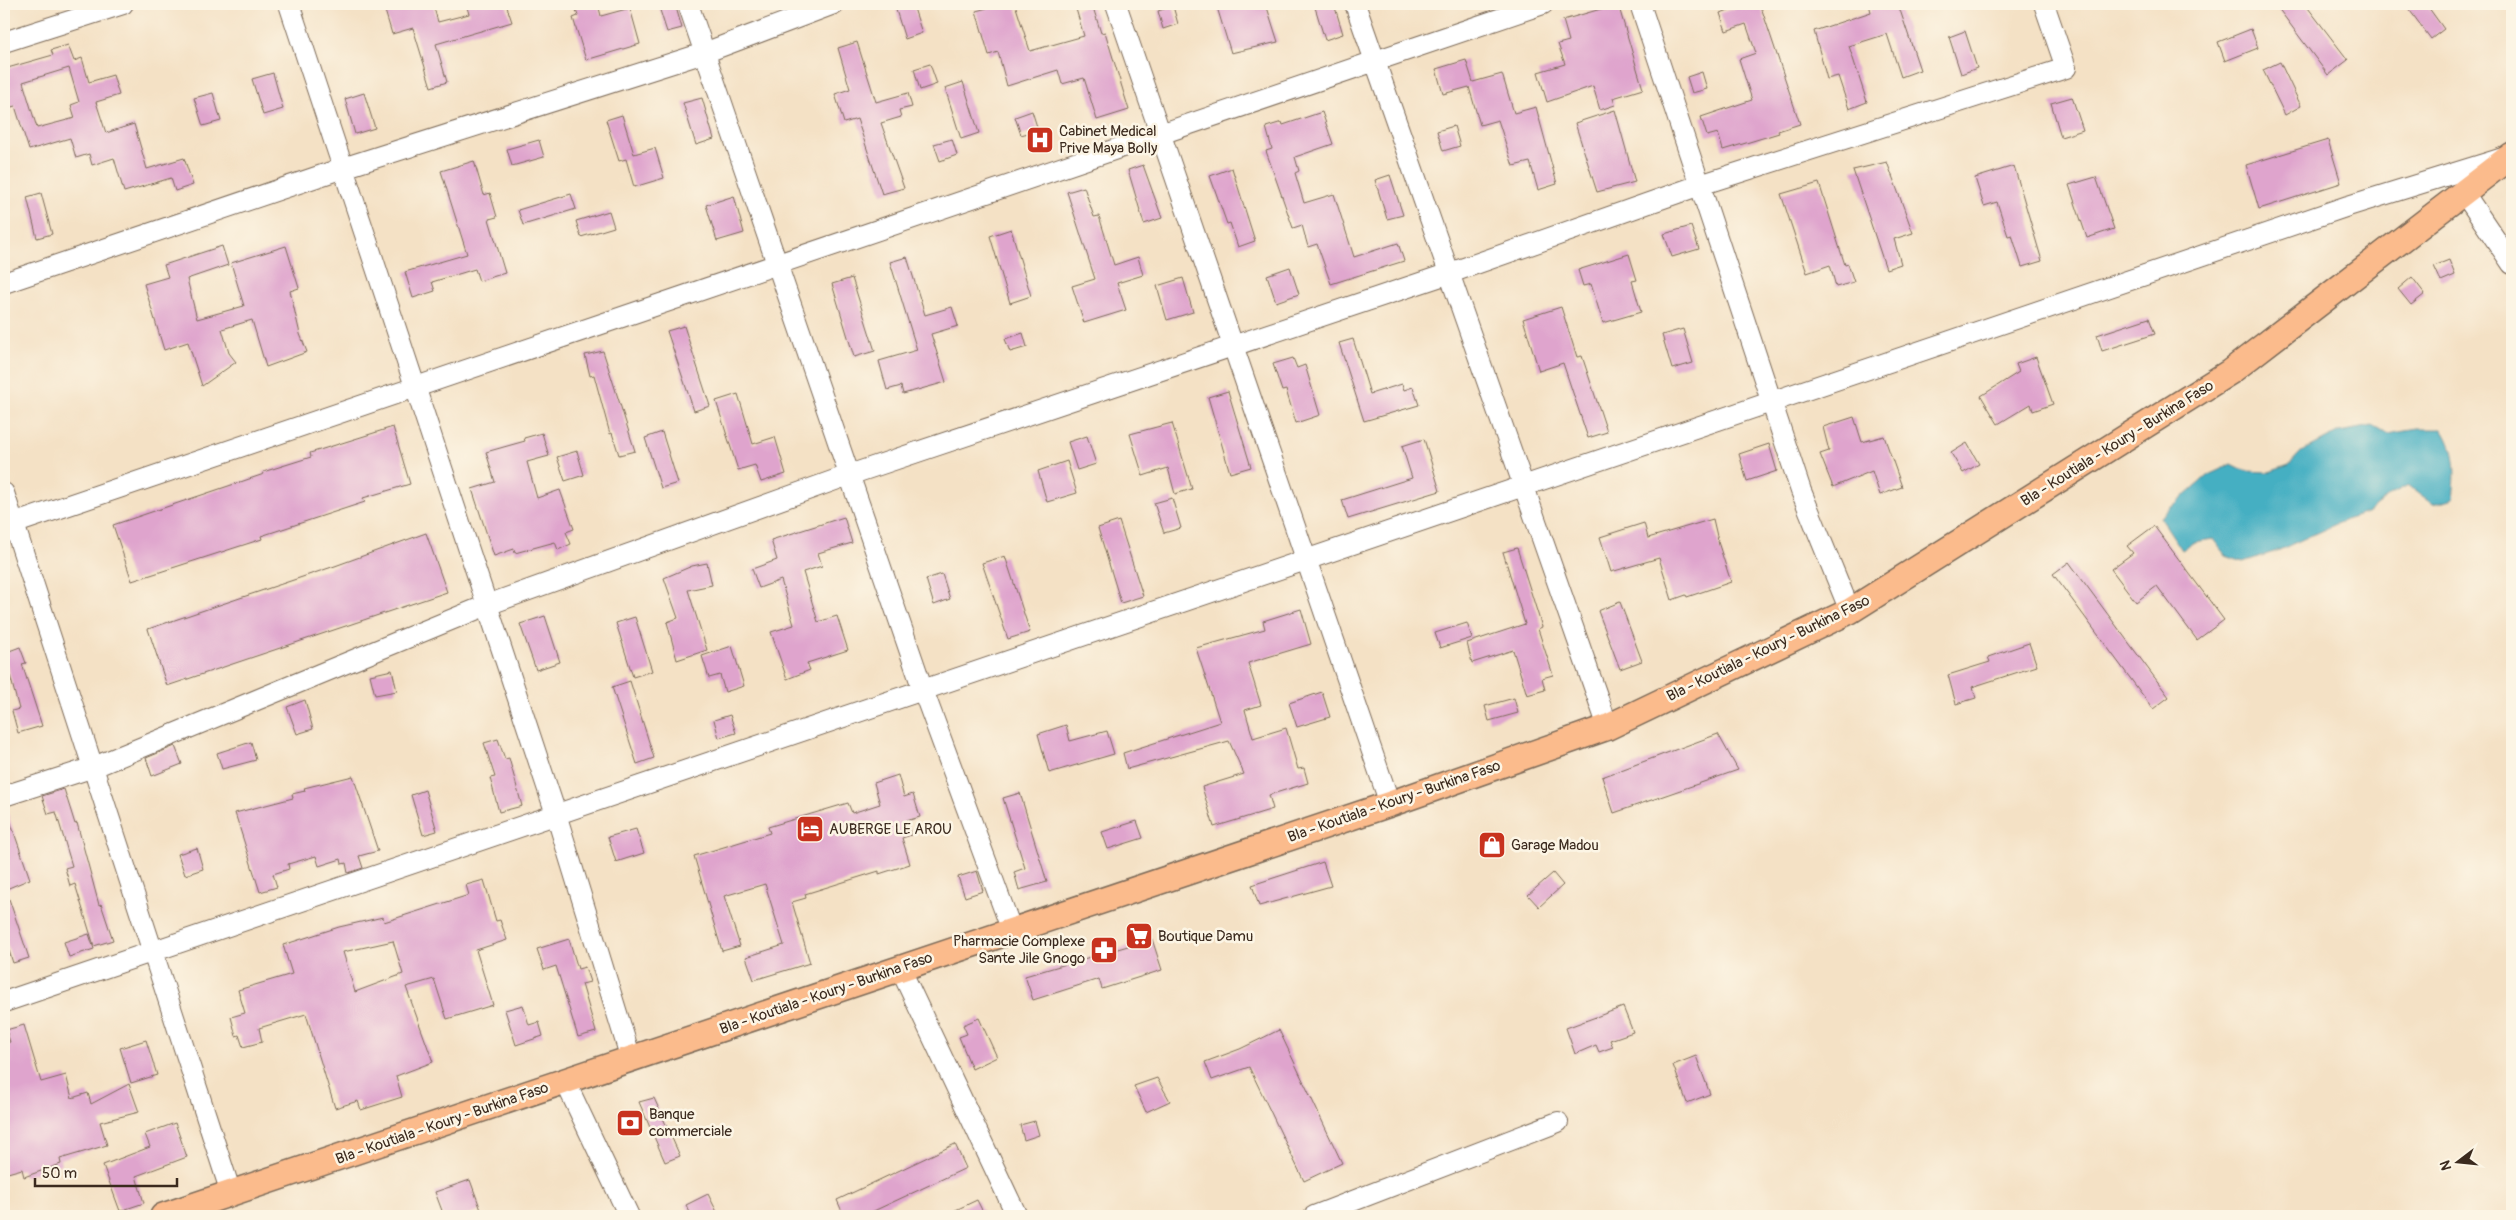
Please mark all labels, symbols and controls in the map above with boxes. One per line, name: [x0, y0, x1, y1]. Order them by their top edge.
place label: Cabinet Medical Prive Maya Bolly: [1059, 122, 1158, 158]
hospital icon: Cabinet Medical Prive Maya Bolly: [1025, 125, 1055, 155]
street label: Bla - Koutiala - Koury - Burkina Faso: [2017, 376, 2217, 511]
street label: Bla - Koutiala - Koury - Burkina Faso: [1663, 591, 1873, 706]
street label: Bla - Koutiala - Koury - Burkina Faso: [1285, 756, 1503, 847]
hotel icon: AUBERGE LE AROU: [795, 814, 825, 844]
place label: AUBERGE LE AROU: [829, 820, 952, 839]
shop icon: Garage Madou: [1477, 830, 1507, 860]
place label: Garage Madou: [1511, 836, 1599, 855]
supermarket icon: Boutique Damu: [1124, 921, 1154, 951]
place label: Boutique Damu: [1158, 927, 1253, 946]
place label: Pharmacie Complexe Sante Jile Gnogo: [953, 932, 1086, 968]
pharmacy icon: Pharmacie Complexe Sante Jile Gnogo: [1089, 935, 1119, 965]
street label: Bla - Koutiala - Koury - Burkina Faso: [717, 948, 935, 1039]
street label: Bla - Koutiala - Koury - Burkina Faso: [333, 1078, 551, 1169]
place label: Banque commerciale: [649, 1105, 732, 1141]
bank icon: Banque commerciale: [615, 1108, 645, 1138]
north arrow: [2434, 1138, 2484, 1188]
scale bar: [35, 1155, 178, 1187]
text: N: [2437, 1159, 2455, 1172]
text: 50 m: [42, 1164, 77, 1183]

